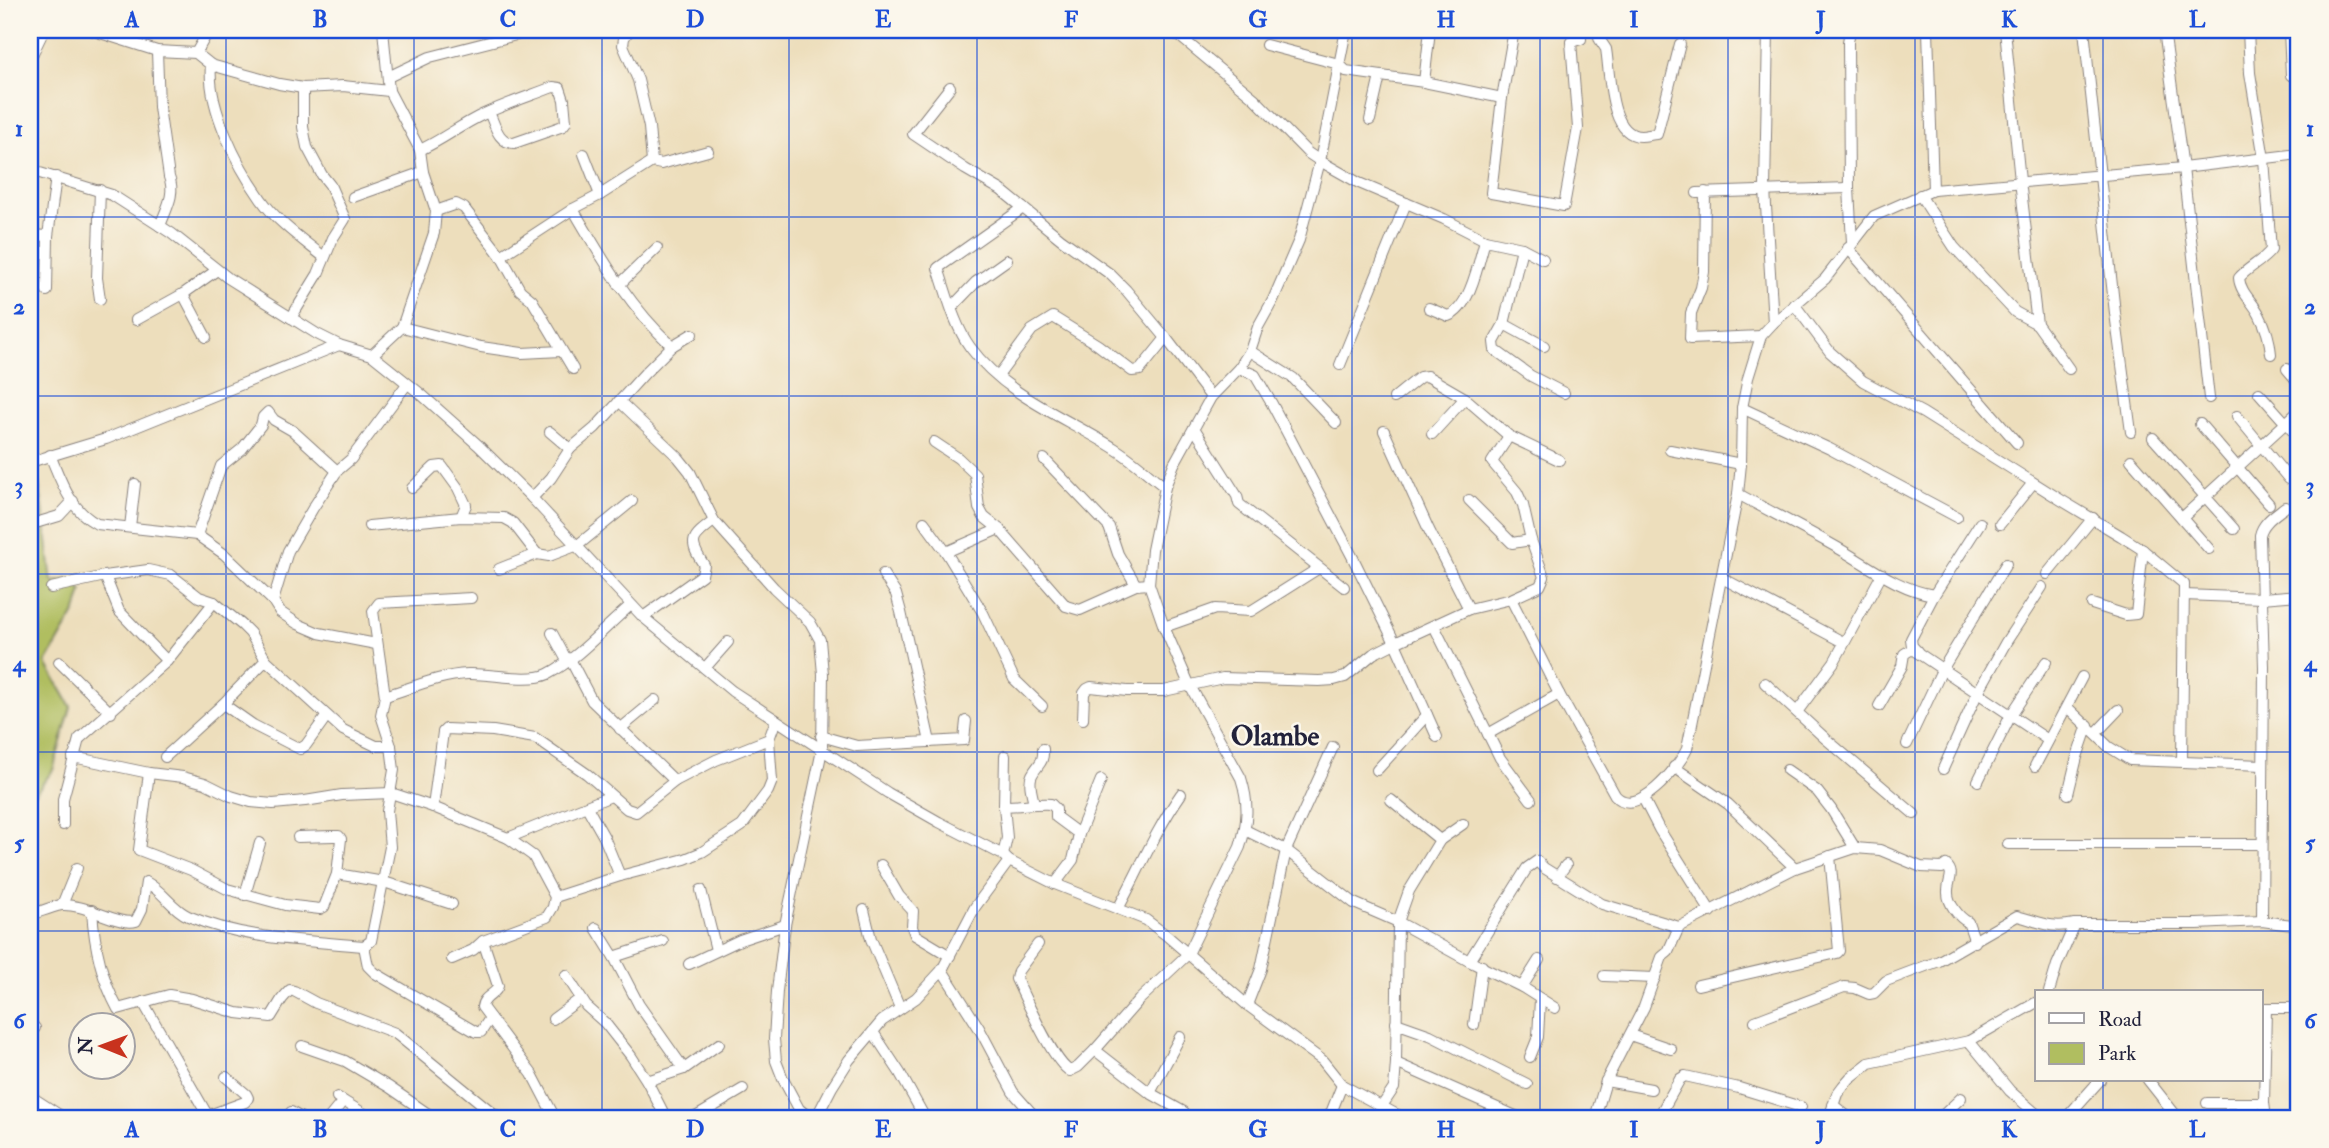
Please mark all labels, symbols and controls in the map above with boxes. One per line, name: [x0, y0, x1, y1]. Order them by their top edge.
text: A: [124, 5, 140, 34]
text: B: [312, 5, 328, 34]
text: C: [500, 5, 516, 34]
text: D: [686, 5, 704, 34]
text: E: [875, 5, 892, 34]
text: F: [1064, 5, 1079, 34]
text: G: [1248, 5, 1268, 34]
text: H: [1437, 5, 1456, 34]
text: I: [1629, 5, 1639, 34]
text: J: [1815, 5, 1826, 35]
text: K: [2001, 5, 2018, 34]
text: L: [2189, 5, 2206, 34]
text: 1: [15, 114, 23, 143]
text: 1: [2306, 114, 2314, 143]
text: 2: [13, 292, 25, 321]
text: 2: [2304, 292, 2316, 321]
text: 3: [15, 471, 23, 500]
text: 3: [2306, 471, 2314, 500]
text: 4: [12, 649, 27, 678]
text: 4: [2303, 649, 2318, 678]
district label: Olambe: [1231, 719, 1319, 754]
text: 5: [14, 828, 25, 857]
text: 5: [2305, 828, 2316, 857]
legend: [2035, 990, 2262, 1082]
text: 6: [13, 1006, 27, 1035]
text: Road: [2098, 1006, 2143, 1033]
text: 6: [2304, 1006, 2318, 1035]
north arrow: [66, 1012, 136, 1082]
text: N: [74, 1036, 98, 1055]
text: Park: [2098, 1040, 2136, 1067]
text: A: [124, 1115, 140, 1144]
text: B: [312, 1115, 328, 1144]
text: C: [500, 1115, 516, 1144]
text: D: [686, 1115, 704, 1144]
text: E: [875, 1115, 892, 1144]
text: F: [1064, 1115, 1079, 1144]
text: G: [1248, 1115, 1268, 1144]
text: H: [1437, 1115, 1456, 1144]
text: I: [1629, 1115, 1639, 1144]
text: J: [1815, 1115, 1826, 1145]
text: K: [2001, 1115, 2018, 1144]
text: L: [2189, 1115, 2206, 1144]

